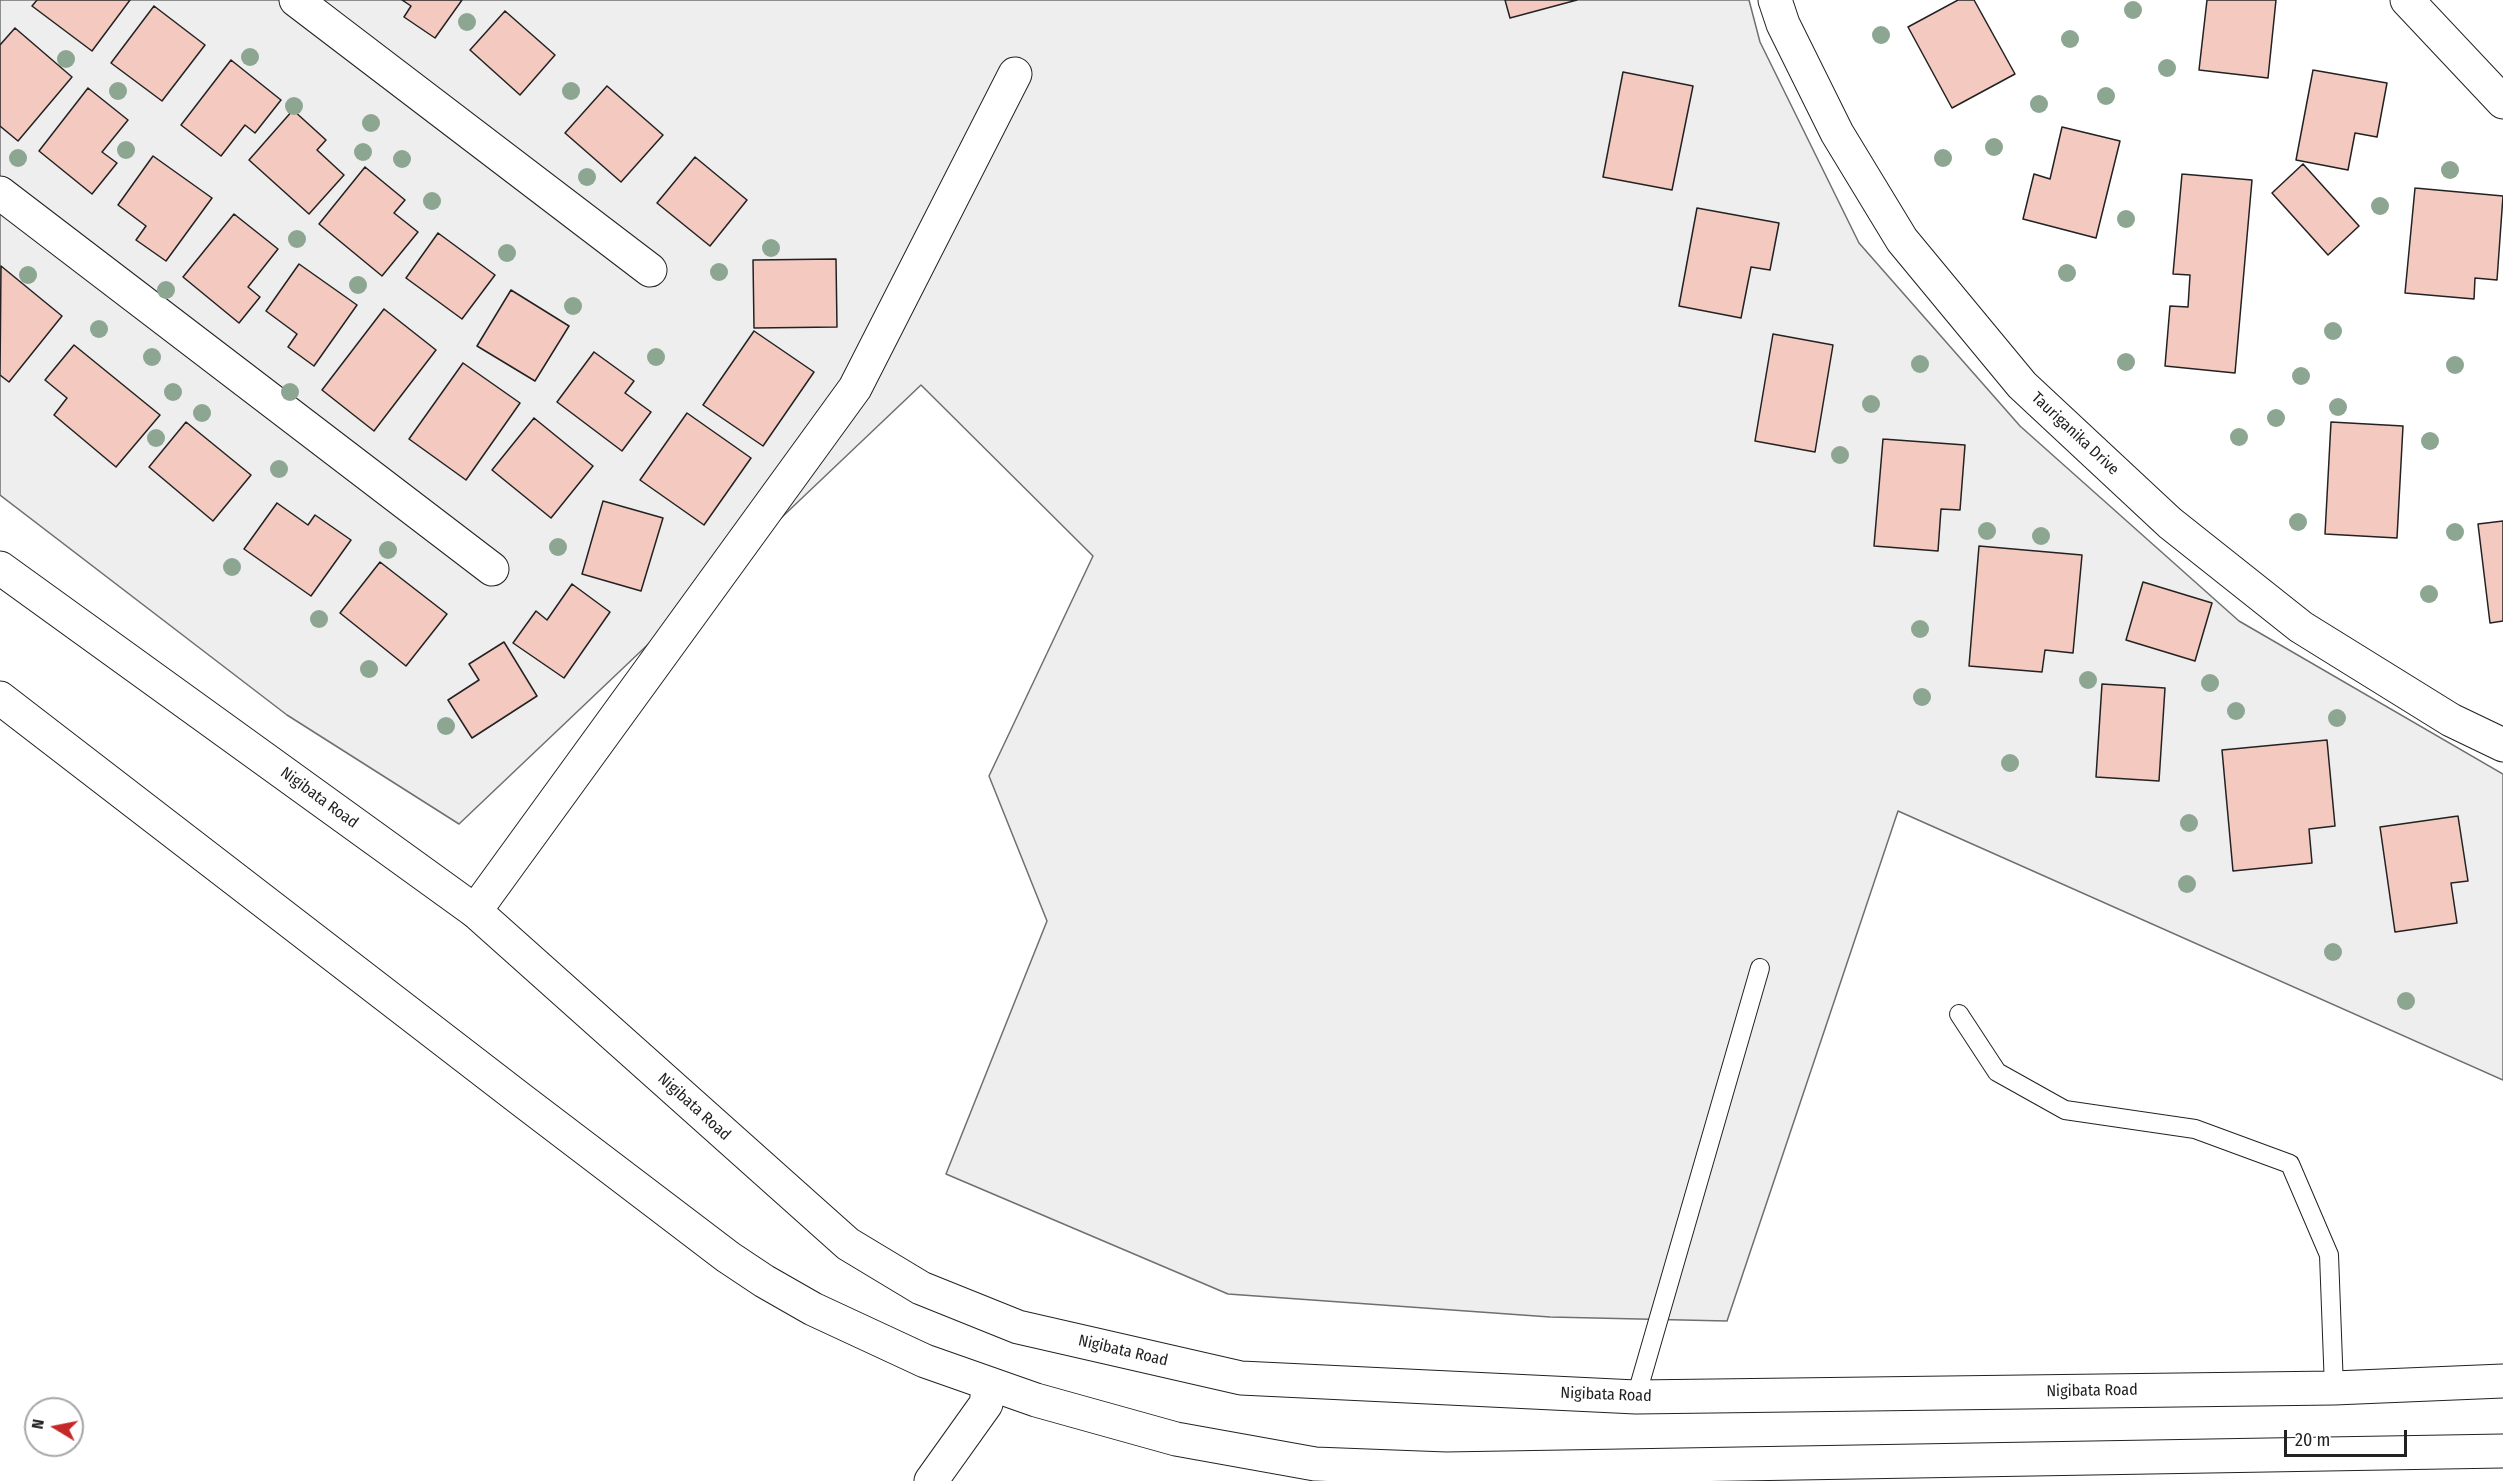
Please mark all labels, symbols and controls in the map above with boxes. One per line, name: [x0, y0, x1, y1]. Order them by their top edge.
street label: Tauriganika Drive: [2027, 389, 2123, 479]
street label: Nigibata Road: [276, 763, 362, 833]
street label: Nigibata Road: [654, 1069, 734, 1145]
street label: Nigibata Road: [1076, 1331, 1170, 1371]
street label: Nigibata Road: [2046, 1381, 2138, 1401]
street label: Nigibata Road: [1560, 1384, 1652, 1406]
north arrow: [24, 1397, 84, 1457]
text: N: [28, 1418, 48, 1431]
scale bar: [2287, 1418, 2410, 1456]
text: 20 m: [2295, 1429, 2330, 1451]

